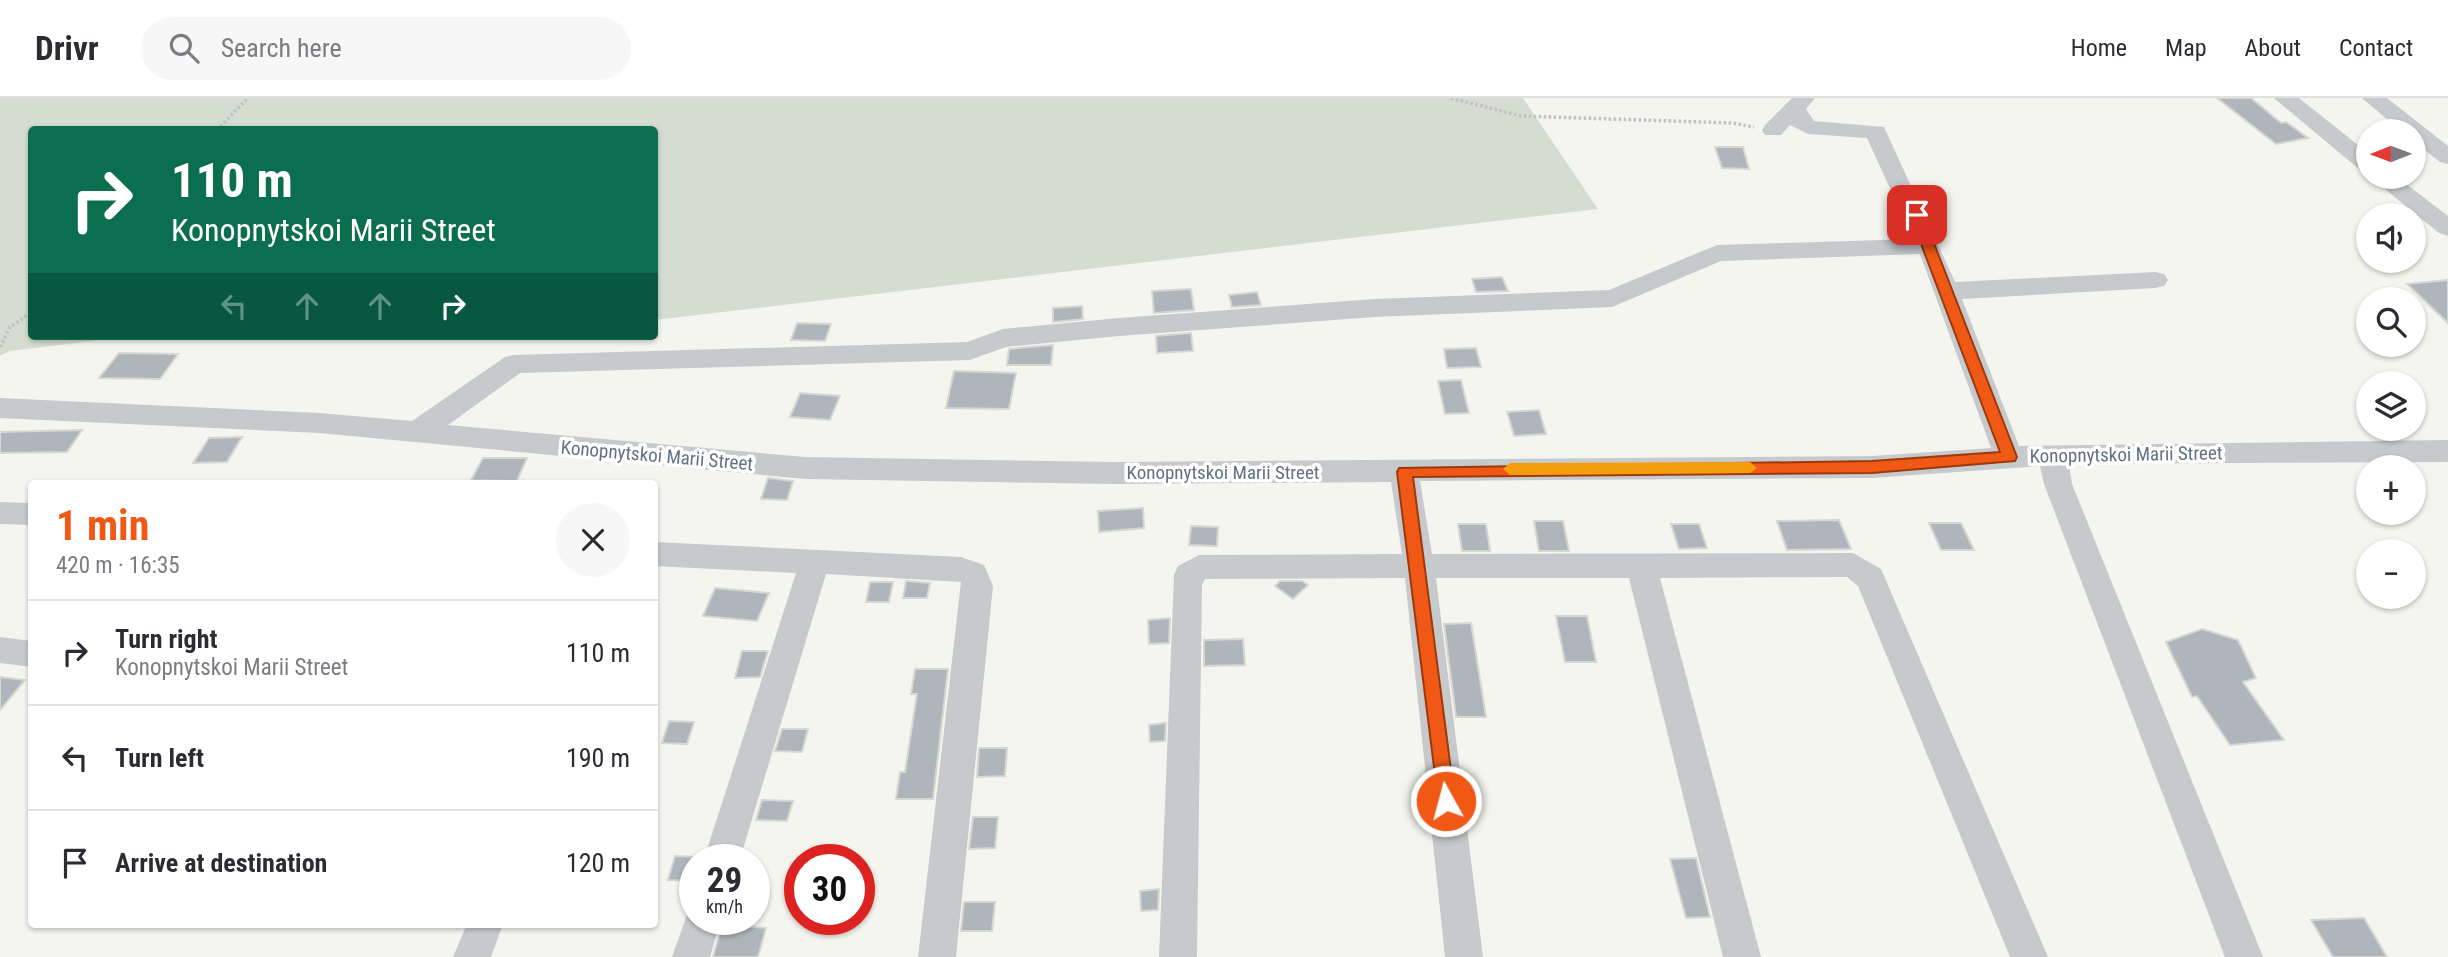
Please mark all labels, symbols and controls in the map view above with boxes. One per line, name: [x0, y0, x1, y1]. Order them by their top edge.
search box: [141, 17, 631, 80]
text: Drivr: [35, 29, 99, 68]
icon: search: [165, 29, 203, 67]
text: Search here: [221, 33, 342, 63]
text: Home: [2071, 34, 2127, 62]
text: Map: [2165, 34, 2207, 62]
text: About: [2245, 34, 2301, 62]
text: Contact: [2339, 34, 2413, 62]
north arrow: [2356, 119, 2426, 189]
map controls: [2356, 119, 2426, 609]
text: 110 m: [171, 152, 293, 209]
icon: right: [56, 154, 147, 245]
pin: [1887, 185, 1947, 245]
icon: arrive: [1898, 196, 1936, 234]
button: sound: [2356, 203, 2426, 273]
text: Konopnytskoi Marii Street: [171, 211, 496, 249]
icon: left: [215, 287, 253, 325]
icon: ahead: [288, 287, 326, 325]
icon: ahead: [361, 287, 399, 325]
icon: right: [434, 287, 472, 325]
button: search: [2356, 287, 2426, 357]
button: layers: [2356, 371, 2426, 441]
street label: Konopnytskoi Marii Street: [560, 436, 754, 475]
street label: Konopnytskoi Marii Street: [2029, 441, 2223, 468]
button: +: [2356, 455, 2426, 525]
street label: Konopnytskoi Marii Street: [1127, 461, 1319, 484]
text: 1 min: [56, 501, 149, 550]
button: close: [556, 503, 630, 577]
button: −: [2356, 539, 2426, 609]
text: 420 m · 16:35: [56, 552, 180, 579]
text: Turn right: [115, 624, 217, 654]
icon: right: [56, 634, 94, 672]
text: 110 m: [566, 638, 630, 668]
text: Konopnytskoi Marii Street: [115, 654, 348, 681]
icon: left: [56, 739, 94, 777]
text: Turn left: [115, 743, 204, 773]
text: 190 m: [566, 743, 630, 773]
position arrow: [1409, 764, 1483, 838]
icon: arrive: [56, 844, 94, 882]
speed limit sign: 30: [784, 844, 875, 935]
text: Arrive at destination: [115, 848, 327, 878]
text: 120 m: [566, 848, 630, 878]
text: 29: [707, 860, 742, 901]
text: km/h: [706, 896, 743, 917]

